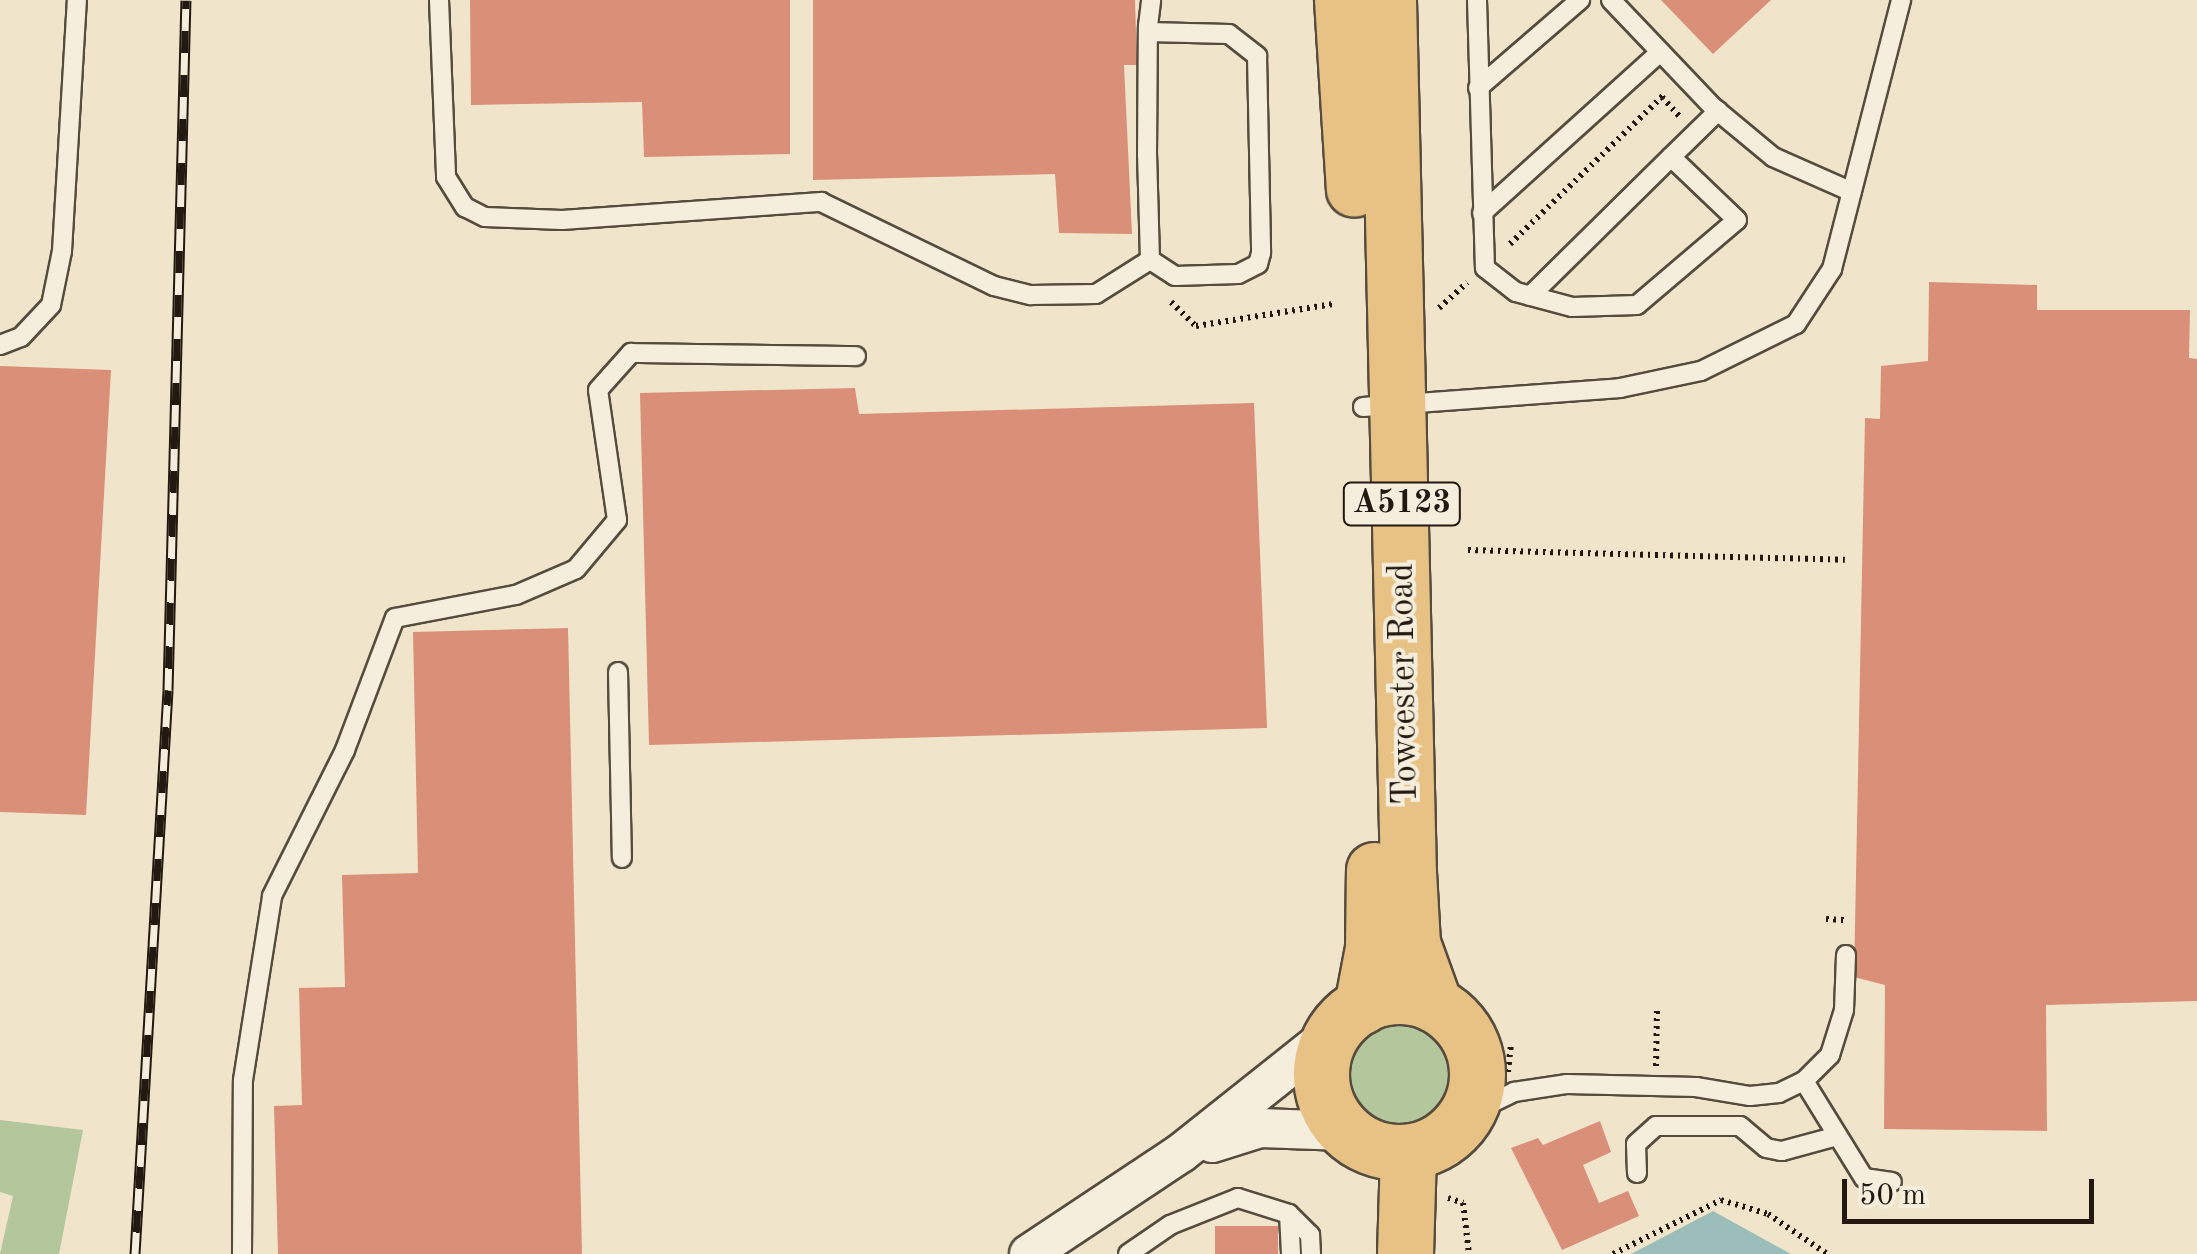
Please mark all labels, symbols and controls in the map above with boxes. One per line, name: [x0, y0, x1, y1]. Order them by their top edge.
road number: A5123: [1342, 477, 1462, 531]
street label: Towcester Road: [1382, 563, 1428, 805]
scale bar: [1847, 1159, 2100, 1221]
text: 50 m: [1859, 1181, 1926, 1211]

